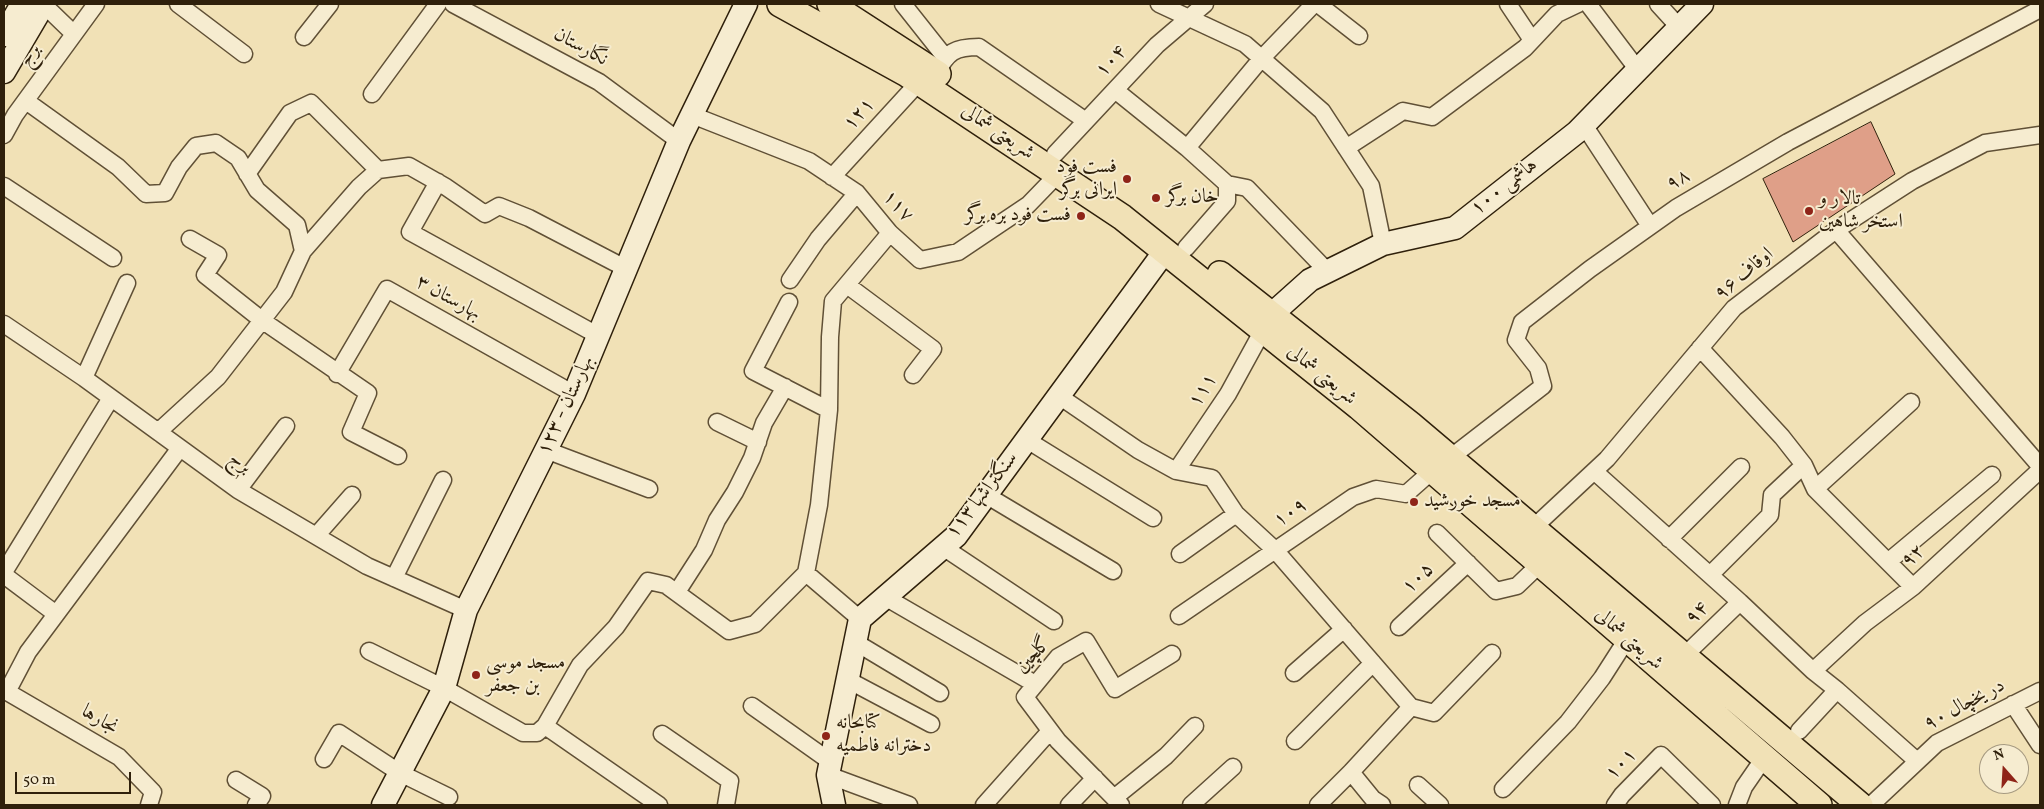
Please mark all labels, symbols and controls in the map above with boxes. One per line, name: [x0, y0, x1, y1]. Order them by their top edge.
street label: نگارستان: [549, 23, 611, 73]
street label: برج: [15, 40, 47, 72]
street label: ۱۰۴: [1091, 41, 1133, 83]
street label: ۱۲۱: [839, 94, 881, 136]
street label: شریعتی شمالی: [956, 100, 1038, 166]
street label: هاشمی ۱۰۰: [1467, 154, 1543, 222]
place label: فست فود ایرانی برگر: [1056, 156, 1117, 203]
street label: ۹۸: [1663, 165, 1695, 197]
marker: فست فود ایرانی برگر: [1121, 173, 1133, 185]
street label: ۱۱۷: [876, 186, 918, 228]
place label: خان برگر: [1166, 186, 1219, 210]
place label: تالار و استخر شاهین: [1819, 188, 1903, 235]
marker: خان برگر: [1150, 192, 1162, 204]
place label: فست فود بره برگر: [965, 204, 1071, 228]
marker: تالار و استخر شاهین: [1803, 205, 1815, 217]
marker: فست فود بره برگر: [1075, 210, 1087, 222]
street label: اوقاف ۹۶: [1711, 243, 1779, 307]
street label: بهارستان ۳: [411, 271, 485, 327]
street label: شریعتی شمالی: [1281, 341, 1361, 411]
street label: بهارستان - ۱۲۳: [534, 352, 600, 460]
street label: ۱۱۱: [1185, 370, 1223, 412]
street label: برج: [223, 448, 255, 480]
street label: سنگتراشها ۱۱۳: [942, 448, 1024, 544]
place label: مسجد خورشید: [1424, 490, 1521, 514]
street label: ۱۰۹: [1270, 494, 1312, 534]
marker: مسجد خورشید: [1408, 496, 1420, 508]
street label: ۹۲: [1897, 540, 1931, 574]
street label: ۱۰۵: [1398, 558, 1440, 600]
street label: ۹۴: [1681, 597, 1715, 631]
street label: شریعتی شمالی: [1589, 604, 1667, 676]
street label: گلچین: [1011, 633, 1057, 679]
place label: مسجد موسی بن جعفر: [486, 652, 565, 699]
marker: مسجد موسی بن جعفر: [470, 669, 482, 681]
street label: در یخچال ۹۰: [1920, 675, 2010, 737]
street label: نجارها: [76, 701, 122, 741]
place label: کتابحانه دخترانه فاطمیه: [836, 712, 931, 759]
marker: کتابحانه دخترانه فاطمیه: [820, 730, 832, 742]
street label: ۱۰۱: [1601, 744, 1643, 786]
north arrow: [1979, 744, 2029, 794]
text: N: [1991, 745, 2007, 766]
scale bar: [18, 762, 134, 794]
text: 50 m: [23, 770, 55, 791]

